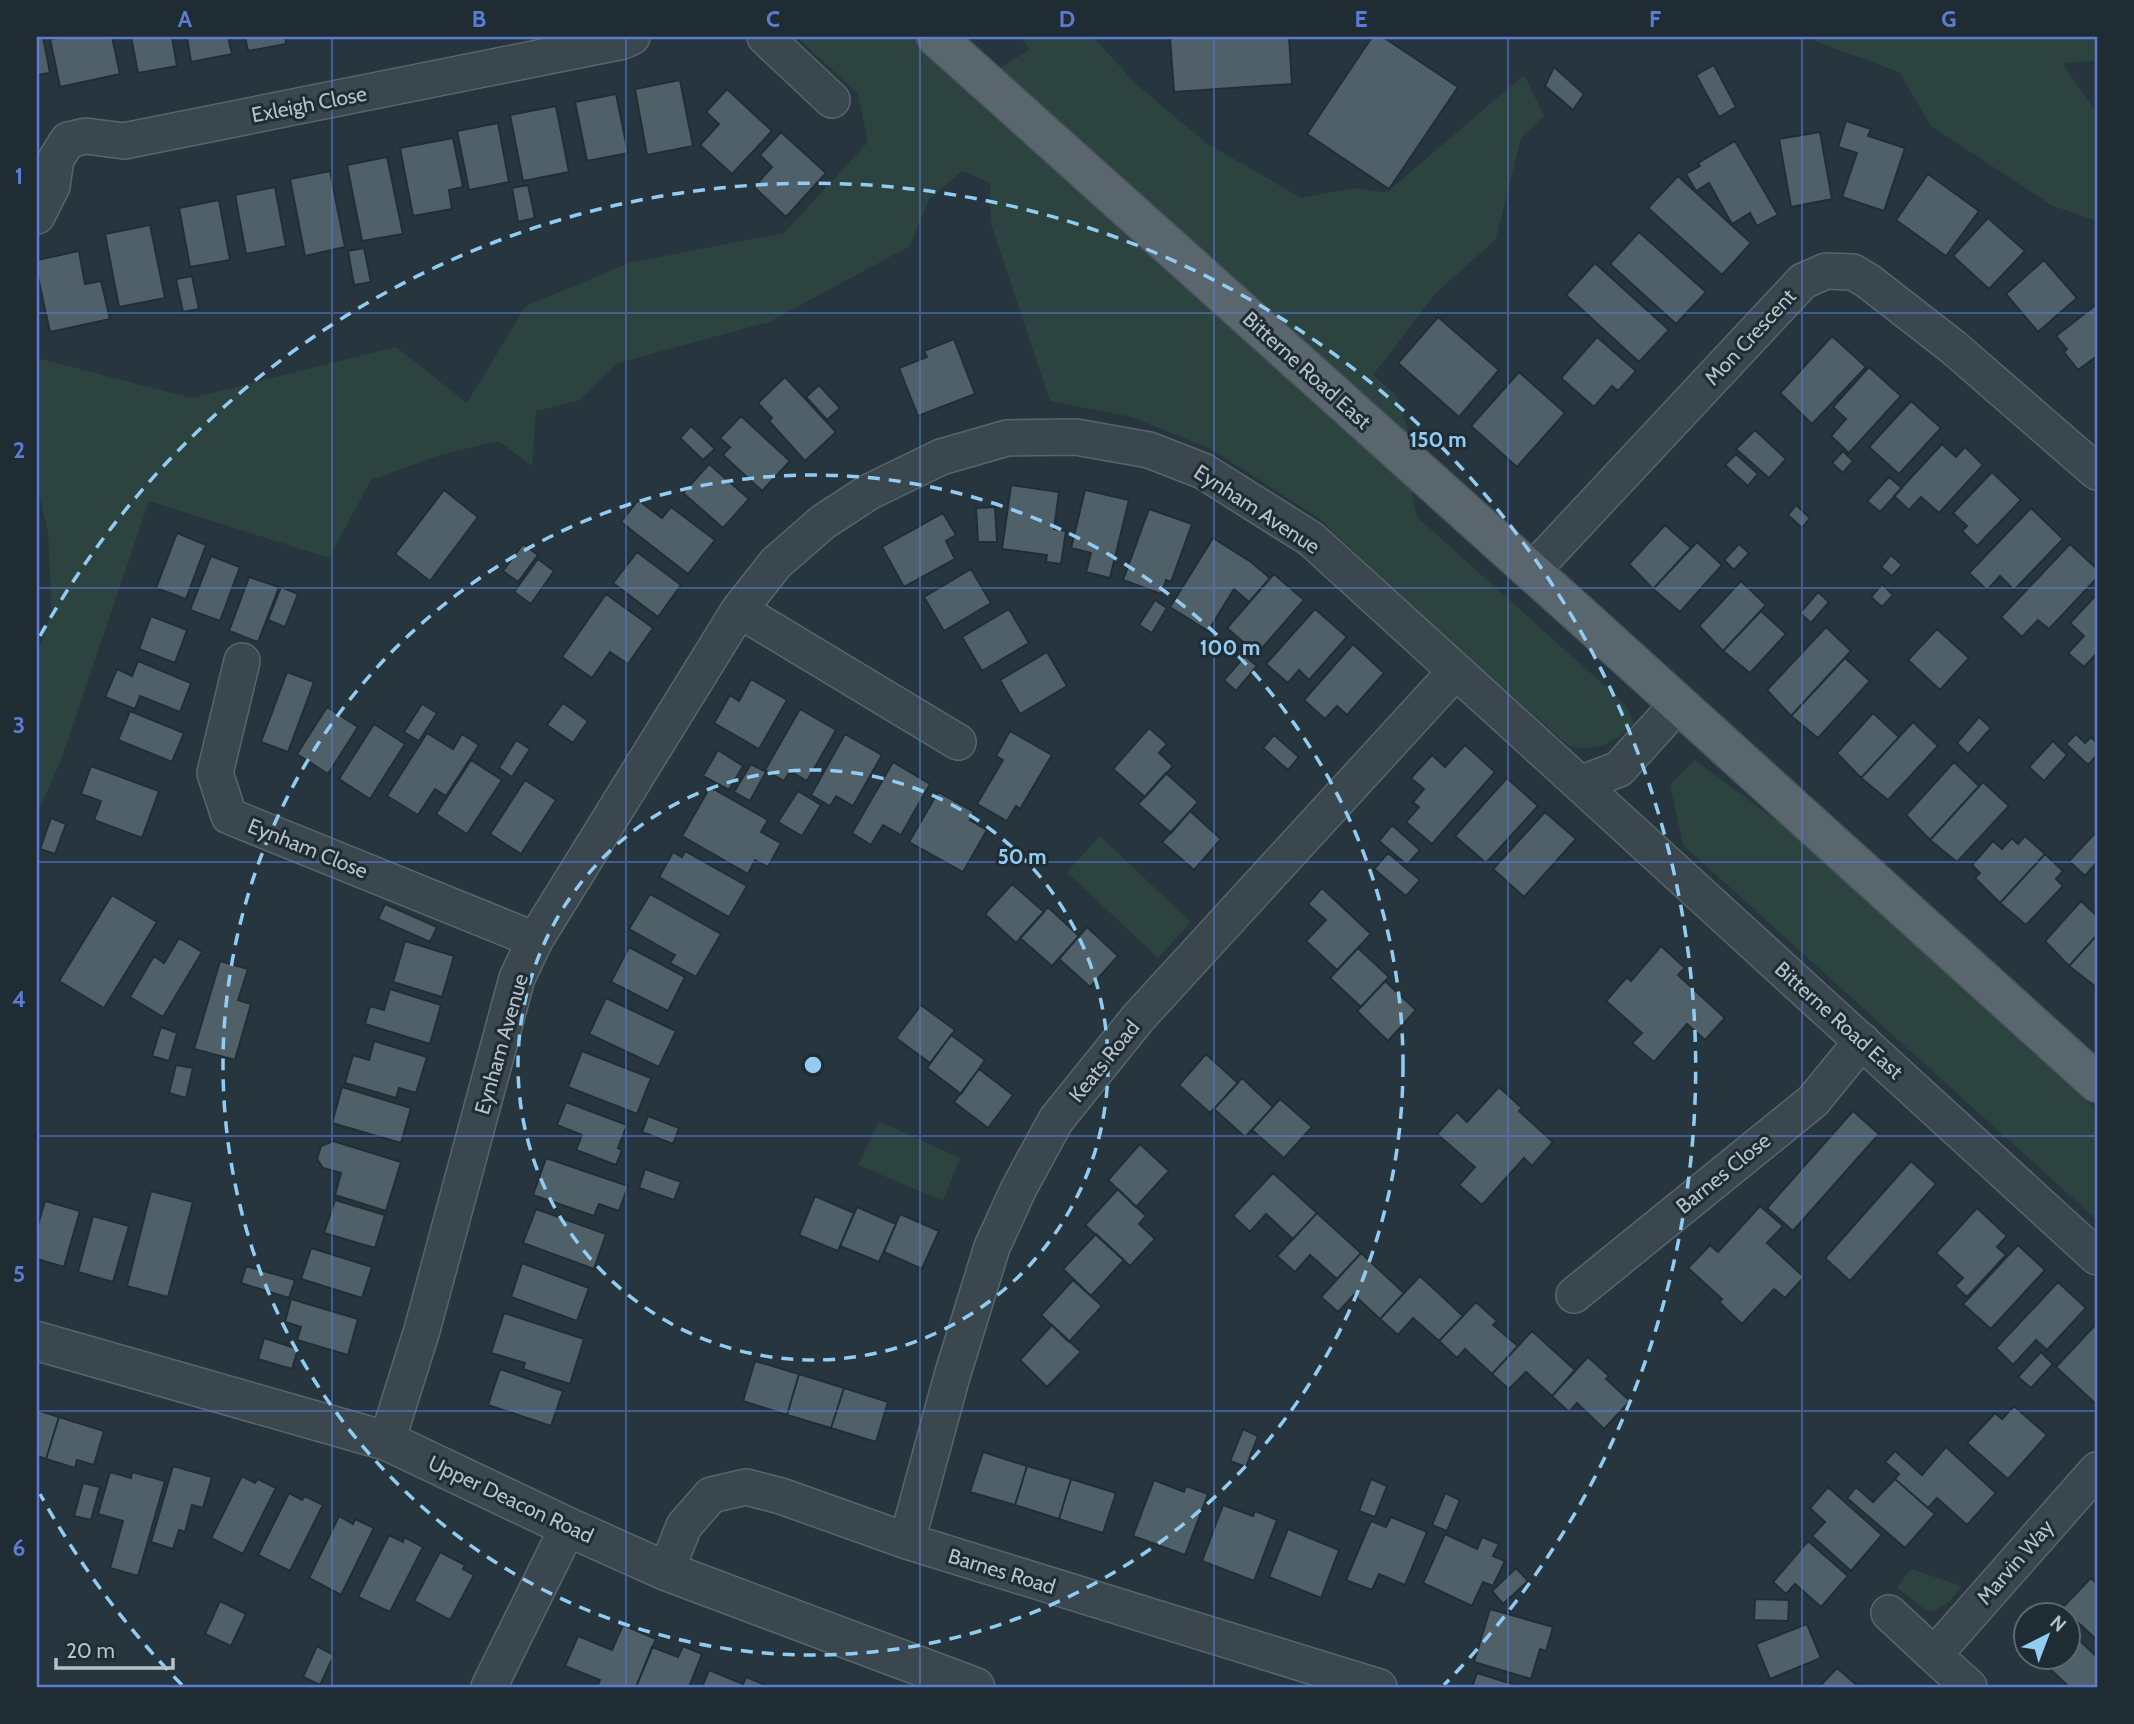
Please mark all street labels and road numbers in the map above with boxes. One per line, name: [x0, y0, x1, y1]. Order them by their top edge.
street label: Exleigh Close: [249, 81, 369, 127]
street label: Mon Crescent: [1699, 284, 1801, 390]
street label: Bitterne Road East: [1238, 306, 1376, 434]
street label: Eynham Avenue: [1189, 459, 1325, 559]
street label: Eynham Close: [244, 813, 372, 883]
street label: Bitterne Road East: [1770, 956, 1908, 1084]
street label: Eynham Avenue: [469, 971, 533, 1117]
street label: Keats Road: [1063, 1015, 1145, 1107]
street label: Barnes Close: [1671, 1127, 1775, 1219]
street label: Upper Deacon Road: [424, 1450, 598, 1548]
street label: Marvin Way: [1971, 1514, 2059, 1610]
street label: Barnes Road: [945, 1543, 1059, 1599]

